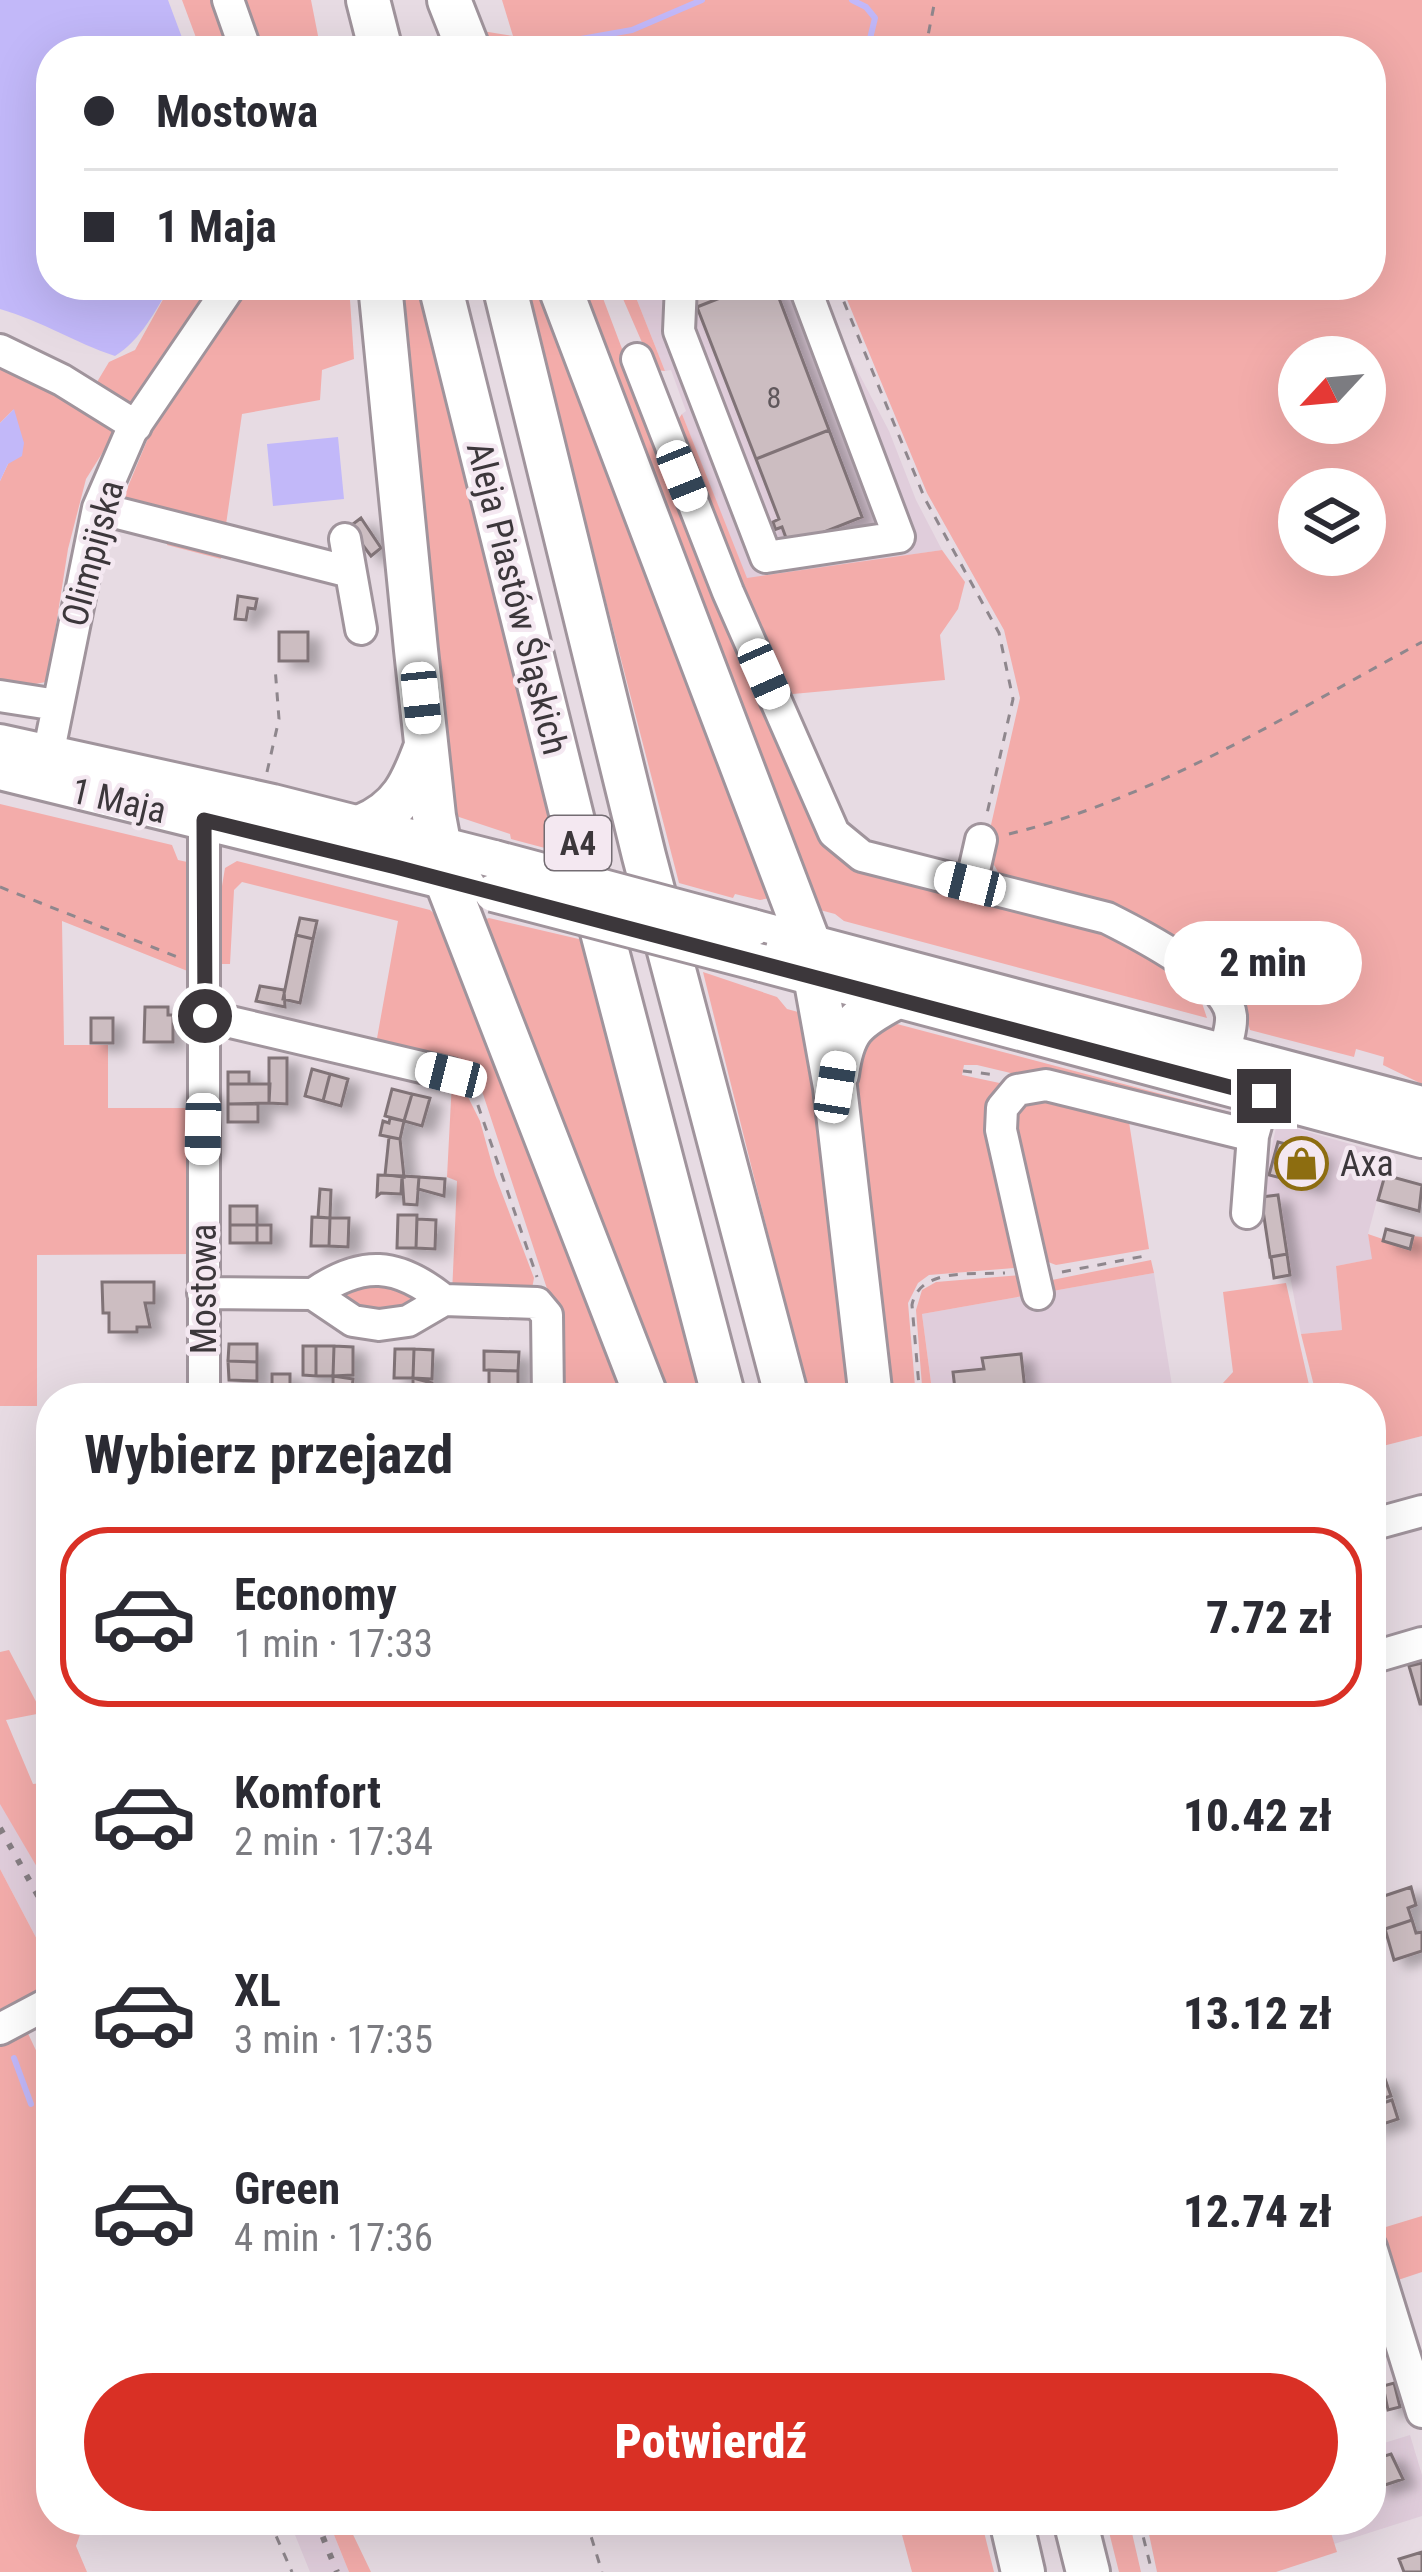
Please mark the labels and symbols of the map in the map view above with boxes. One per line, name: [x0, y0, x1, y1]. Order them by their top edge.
north arrow: [1278, 336, 1386, 444]
house number: 8: [767, 380, 781, 415]
car: [652, 436, 712, 516]
street label: Aleja Piastów Śląskich: [458, 437, 577, 759]
street label: Olimpijska: [53, 476, 133, 631]
car: [733, 634, 795, 714]
car: [399, 660, 443, 736]
street label: 1 Maja: [67, 770, 170, 832]
road number: A4: [545, 816, 611, 870]
car: [931, 858, 1009, 910]
callout: 2 min: [1165, 922, 1363, 1006]
route start: [178, 989, 232, 1043]
car: [412, 1049, 490, 1101]
car: [812, 1049, 858, 1125]
route end: [1237, 1069, 1291, 1123]
car: [184, 1093, 222, 1165]
shop icon: Axa: [1273, 1135, 1329, 1191]
place label: Axa: [1340, 1143, 1394, 1185]
street label: Mostowa: [183, 1224, 225, 1354]

